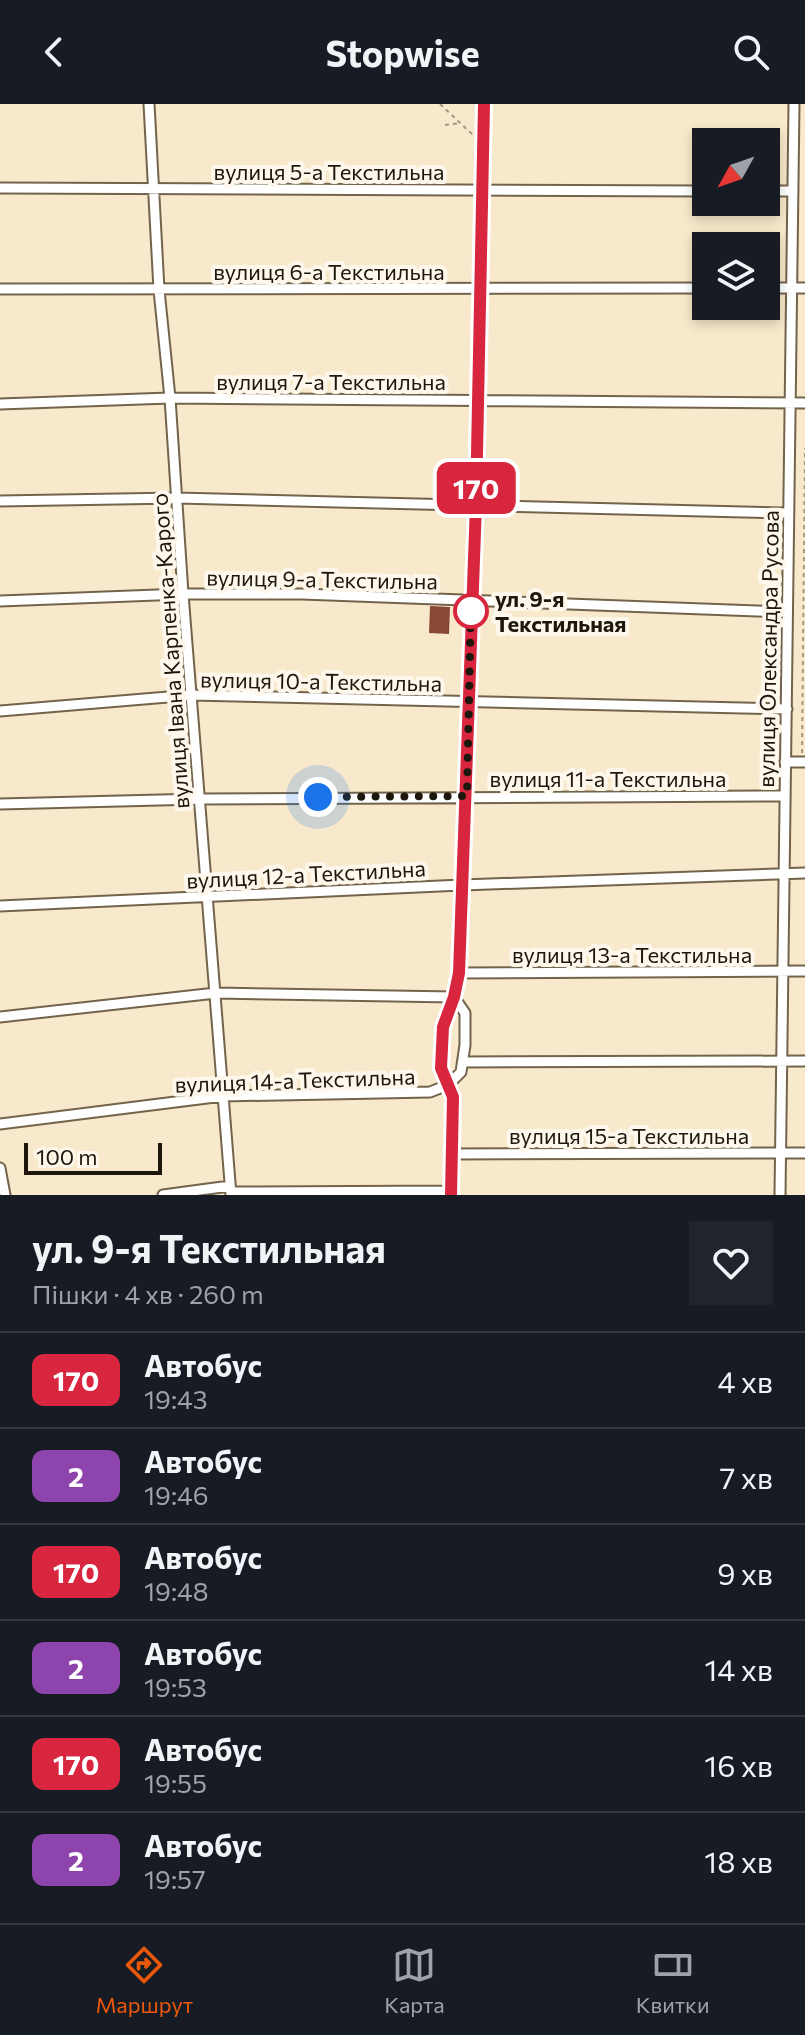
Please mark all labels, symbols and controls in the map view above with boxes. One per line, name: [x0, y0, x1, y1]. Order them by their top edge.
icon: back: [32, 30, 76, 74]
text: Stopwise: [325, 30, 480, 74]
icon: search: [729, 30, 773, 74]
north arrow: [692, 128, 780, 216]
map controls: [692, 128, 780, 320]
street label: вулиця 5-а Текстильна: [214, 158, 444, 185]
button: layers: [692, 232, 780, 320]
street label: вулиця 6-а Текстильна: [213, 258, 445, 285]
street label: вулиця 7-а Текстильна: [216, 368, 446, 395]
line badge: 170: [430, 462, 522, 514]
text: 170: [453, 471, 499, 505]
street label: вулиця Івана Карпенка-Карого: [145, 492, 195, 810]
street label: вулиця Олександра Русова: [752, 510, 784, 788]
street label: вулиця 9-а Текстильна: [206, 563, 438, 595]
place label: ул. 9-я Текстильная: [495, 585, 626, 637]
marker: ул. 9-я Текстильная: [454, 594, 488, 628]
street label: вулиця 10-а Текстильна: [200, 665, 442, 697]
street label: вулиця 11-а Текстильна: [490, 765, 726, 792]
your location: [298, 777, 338, 817]
street label: вулиця 12-а Текстильна: [186, 854, 426, 894]
street label: вулиця 13-а Текстильна: [512, 941, 752, 968]
street label: вулиця 14-а Текстильна: [174, 1062, 416, 1098]
street label: вулиця 15-а Текстильна: [509, 1122, 749, 1149]
scale bar: [24, 1139, 162, 1175]
text: 100 m: [36, 1143, 98, 1170]
button: heart: [689, 1221, 773, 1305]
text: ул. 9-я Текстильная: [32, 1224, 386, 1271]
text: Пішки · 4 хв · 260 m: [32, 1278, 264, 1309]
text: Автобус: [144, 1346, 262, 1383]
text: 4 хв: [717, 1362, 773, 1399]
text: 170: [53, 1363, 99, 1397]
text: 19:43: [144, 1383, 207, 1414]
text: Автобус: [144, 1442, 262, 1479]
text: 7 хв: [720, 1458, 773, 1495]
text: 2: [68, 1459, 84, 1493]
text: 19:46: [144, 1479, 208, 1510]
text: Автобус: [144, 1538, 262, 1575]
text: 9 хв: [717, 1554, 773, 1591]
text: 170: [53, 1555, 99, 1589]
text: 19:48: [144, 1575, 208, 1606]
text: Автобус: [144, 1634, 262, 1671]
text: 14 хв: [705, 1650, 773, 1687]
text: 2: [68, 1651, 84, 1685]
text: 19:53: [144, 1671, 207, 1702]
text: Автобус: [144, 1730, 262, 1767]
text: 16 хв: [704, 1746, 773, 1783]
text: 170: [53, 1747, 99, 1781]
text: 19:55: [144, 1767, 207, 1798]
text: Автобус: [144, 1826, 262, 1863]
text: 18 хв: [704, 1842, 773, 1879]
text: 2: [68, 1843, 84, 1877]
text: 19:57: [144, 1863, 206, 1894]
tab: Маршрут: [95, 1943, 193, 2018]
tab: Карта: [384, 1943, 445, 2018]
tab: Квитки: [636, 1943, 710, 2018]

